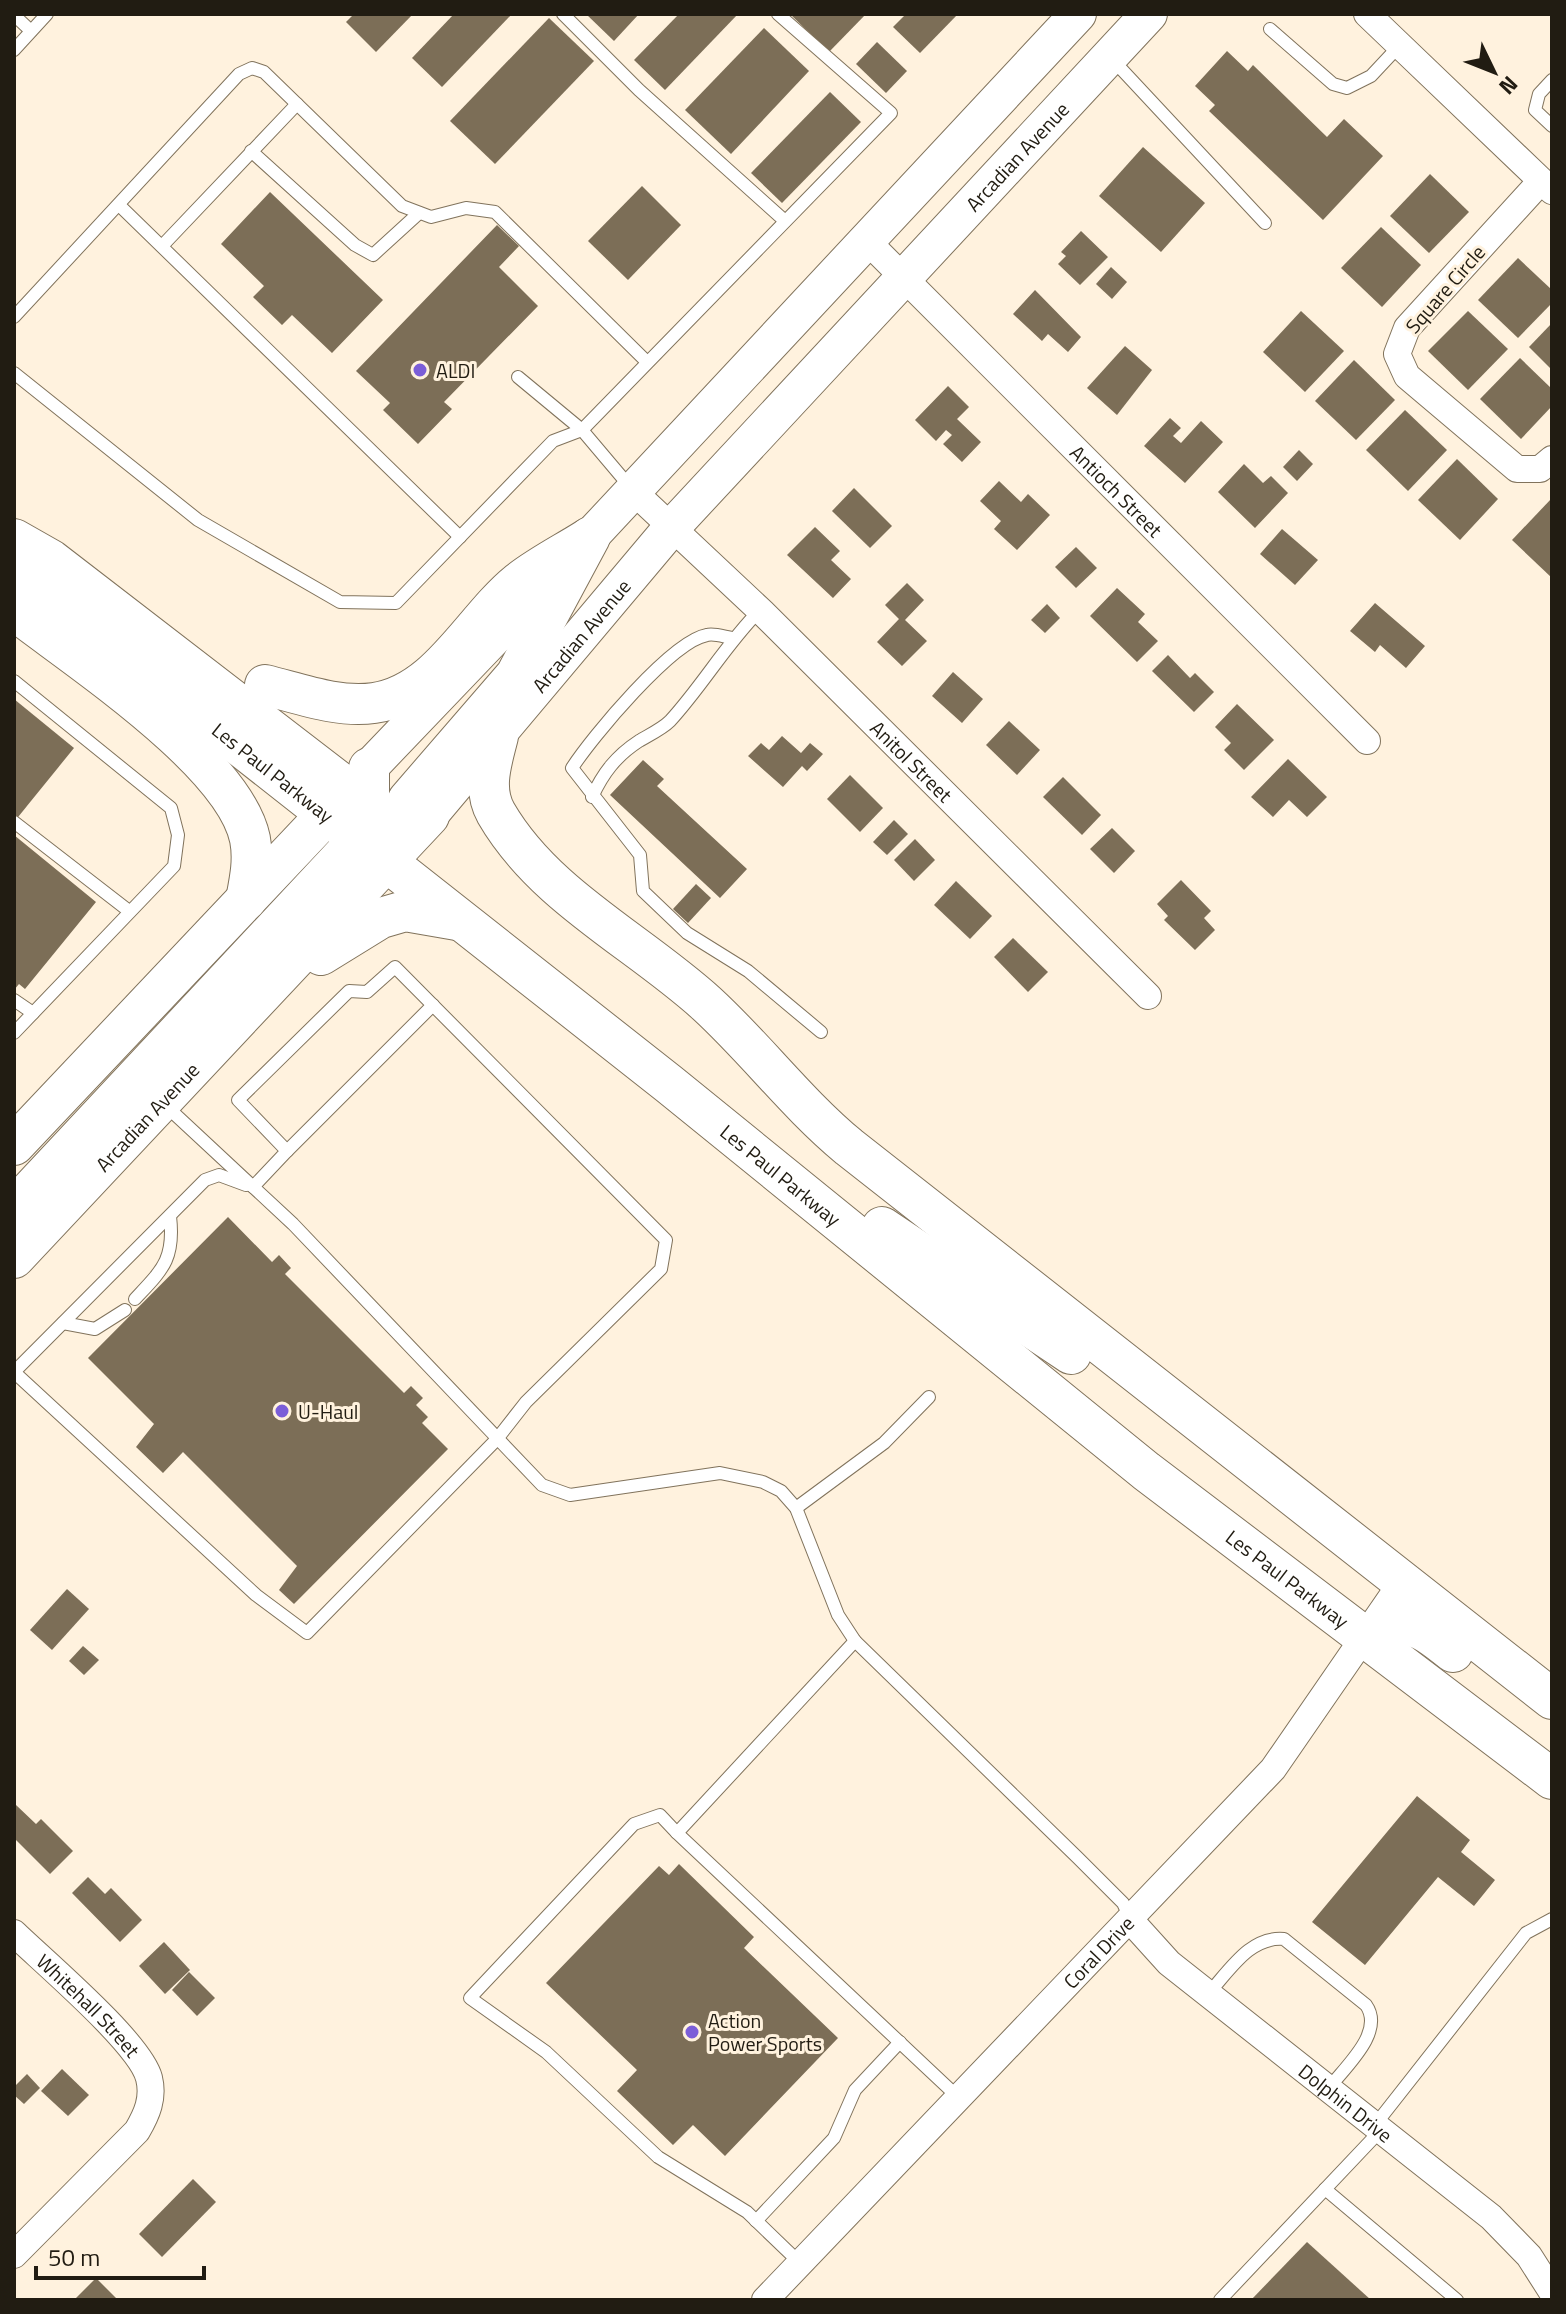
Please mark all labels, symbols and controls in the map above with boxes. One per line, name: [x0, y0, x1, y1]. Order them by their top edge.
north arrow: [1454, 32, 1534, 112]
text: N: [1491, 68, 1526, 103]
street label: Arcadian Avenue: [958, 94, 1076, 218]
street label: Square Circle: [1398, 238, 1492, 340]
place label: ALDI: [436, 355, 475, 386]
marker: ALDI: [411, 361, 429, 379]
street label: Antioch Street: [1063, 437, 1170, 544]
street label: Arcadian Avenue: [524, 572, 638, 699]
street label: Anitol Street: [863, 713, 960, 809]
street label: Les Paul Parkway: [206, 714, 341, 830]
street label: Arcadian Avenue: [88, 1055, 206, 1178]
street label: Les Paul Parkway: [714, 1116, 848, 1234]
place label: U-Haul: [298, 1396, 358, 1427]
marker: U-Haul: [273, 1402, 291, 1420]
street label: Les Paul Parkway: [1219, 1522, 1356, 1636]
street label: Coral Drive: [1056, 1908, 1141, 1995]
street label: Whitehall Street: [30, 1946, 148, 2064]
place label: Action Power Sports: [708, 2005, 822, 2059]
marker: Action Power Sports: [683, 2023, 701, 2041]
street label: Dolphin Drive: [1292, 2055, 1400, 2150]
scale bar: [36, 2230, 204, 2280]
text: 50 m: [48, 2239, 100, 2275]

